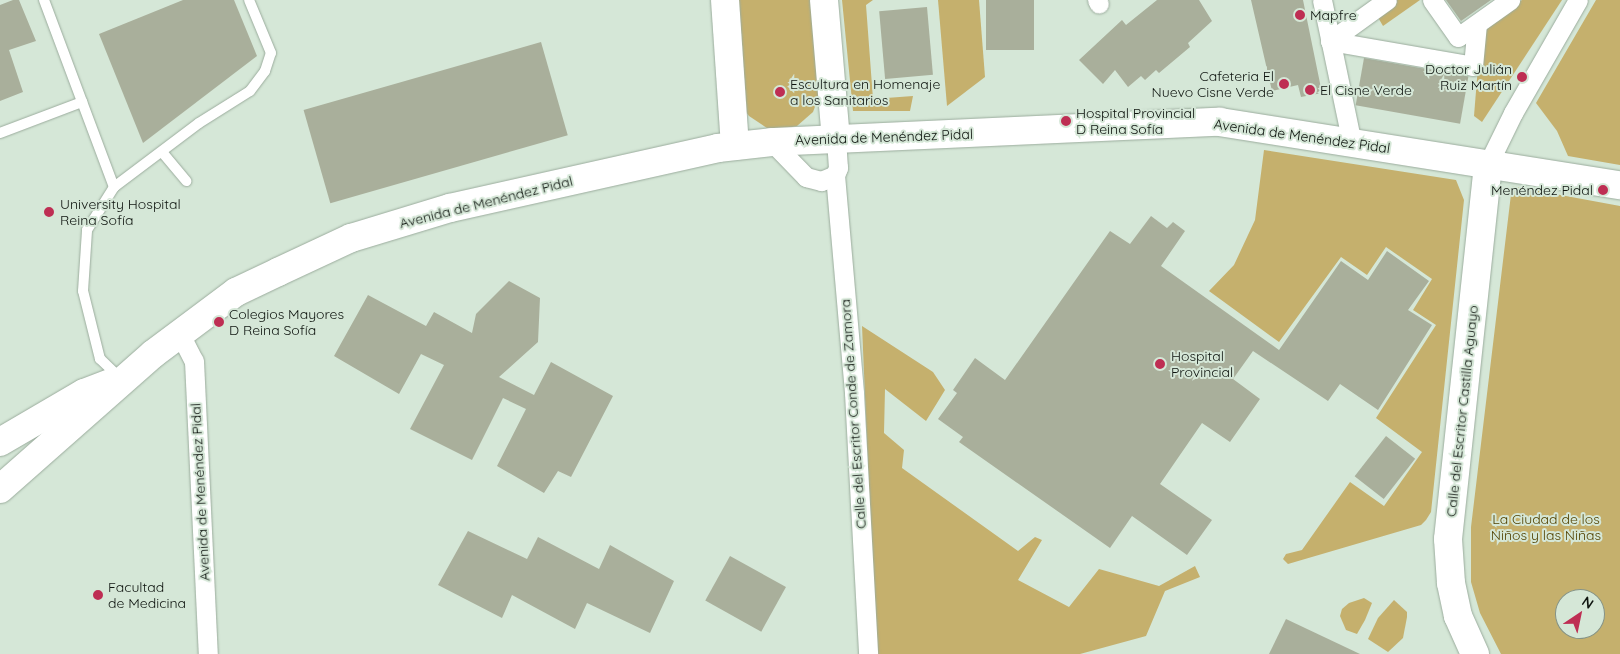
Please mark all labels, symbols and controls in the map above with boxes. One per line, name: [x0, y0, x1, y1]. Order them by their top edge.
place label: Mapfre: [1310, 7, 1357, 23]
marker: Mapfre: [1294, 9, 1306, 21]
place label: Doctor Julián Ruiz Martín: [1425, 61, 1512, 94]
place label: Cafeteria El Nuevo Cisne Verde: [1151, 68, 1274, 100]
marker: Doctor Julián Ruiz Martín: [1516, 71, 1528, 83]
place label: Escultura en Homenaje a los Sanitarios: [790, 76, 940, 108]
marker: Cafeteria El Nuevo Cisne Verde: [1278, 78, 1290, 90]
place label: El Cisne Verde: [1320, 82, 1412, 98]
marker: El Cisne Verde: [1304, 84, 1316, 96]
marker: Escultura en Homenaje a los Sanitarios: [774, 86, 786, 98]
place label: Hospital Provincial D Reina Sofía: [1076, 105, 1195, 138]
marker: Hospital Provincial D Reina Sofía: [1060, 115, 1072, 127]
street label: Avenida de Menéndez Pidal: [1213, 115, 1391, 157]
street label: Avenida de Menéndez Pidal: [795, 125, 973, 149]
street label: Avenida de Menéndez Pidal: [398, 172, 574, 232]
place label: Menéndez Pidal: [1491, 182, 1593, 198]
marker: Menéndez Pidal: [1597, 184, 1609, 196]
place label: University Hospital Reina Sofía: [60, 196, 181, 228]
marker: University Hospital Reina Sofía: [42, 205, 56, 219]
street label: Calle del Escritor Conde de Zamora: [837, 299, 869, 529]
street label: Calle del Escritor Castilla Aguayo: [1443, 304, 1481, 518]
place label: Colegios Mayores D Reina Sofía: [229, 306, 344, 338]
marker: Colegios Mayores D Reina Sofía: [213, 316, 225, 328]
place label: Hospital Provincial: [1171, 348, 1233, 381]
marker: Hospital Provincial: [1153, 357, 1167, 371]
street label: Avenida de Menéndez Pidal: [187, 403, 213, 581]
park label: La Ciudad de los Niños y las Niñas: [1491, 511, 1601, 544]
place label: Facultad de Medicina: [108, 579, 186, 612]
marker: Facultad de Medicina: [92, 589, 104, 601]
north arrow: [1555, 589, 1605, 639]
text: N: [1579, 592, 1597, 613]

